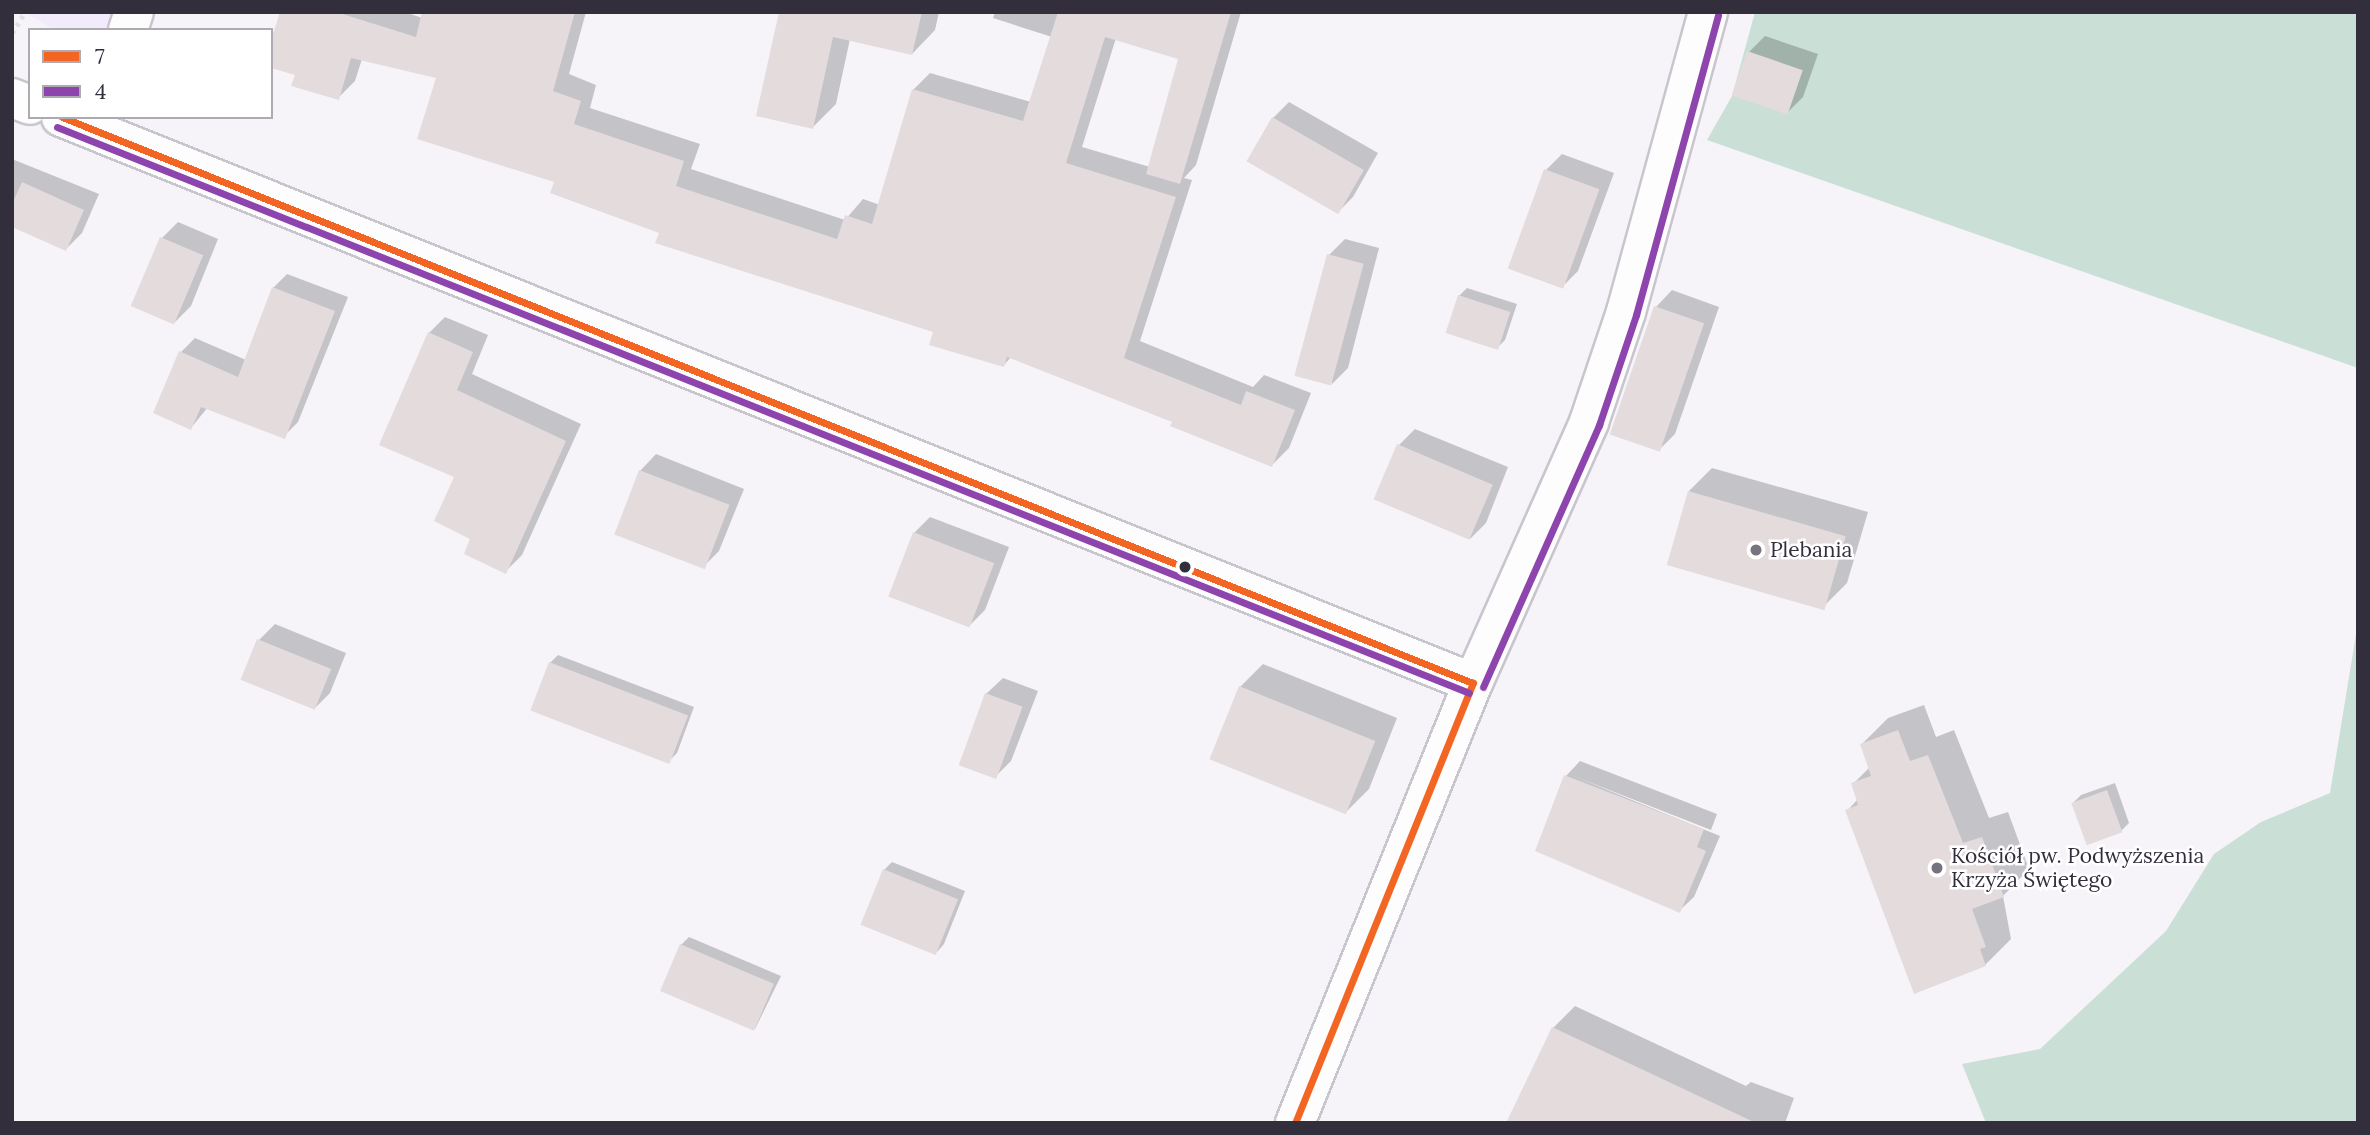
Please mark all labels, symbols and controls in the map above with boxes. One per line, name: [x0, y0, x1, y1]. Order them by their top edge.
legend: [28, 28, 273, 119]
text: 7: [95, 43, 105, 70]
text: 4: [95, 78, 106, 105]
place label: Plebania: [1770, 537, 1852, 563]
marker: Plebania: [1748, 542, 1764, 558]
unlabelled marker: [1178, 560, 1192, 574]
place label: Kościół pw. Podwyższenia Krzyża Świętego: [1951, 843, 2204, 893]
marker: Kościół pw. Podwyższenia Krzyża Świętego: [1929, 860, 1945, 876]

